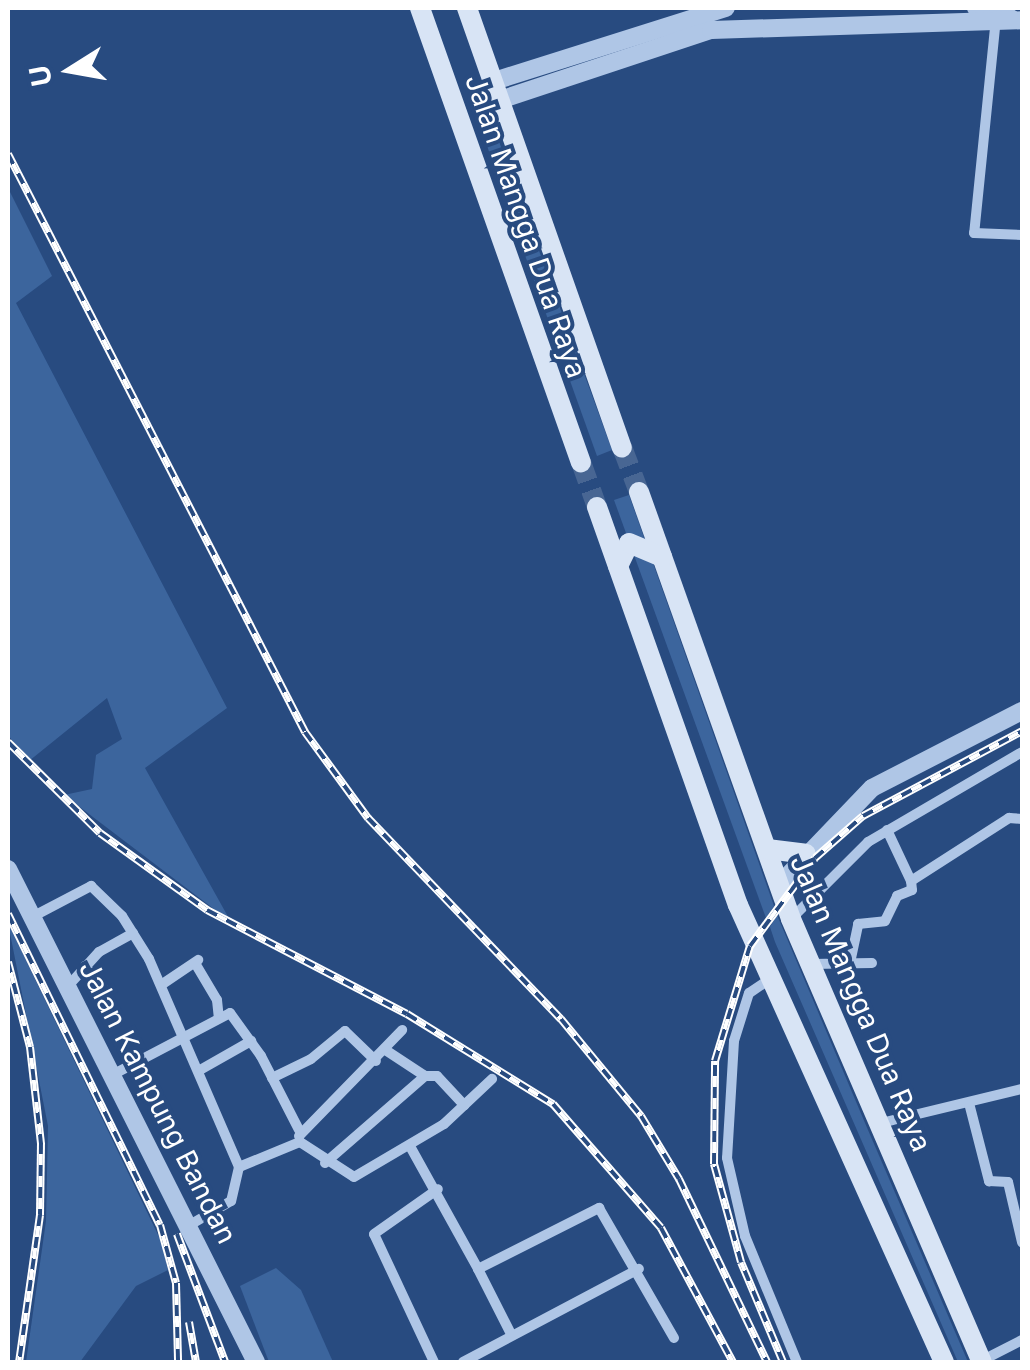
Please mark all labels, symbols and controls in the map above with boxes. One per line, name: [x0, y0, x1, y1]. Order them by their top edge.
north arrow: [20, 20, 120, 120]
text: U: [22, 62, 59, 89]
street label: Jalan Mangga Dua Raya: [458, 70, 594, 382]
street label: Jalan Mangga Dua Raya: [783, 850, 939, 1156]
street label: Jalan Kampung Bandan: [72, 955, 244, 1249]

